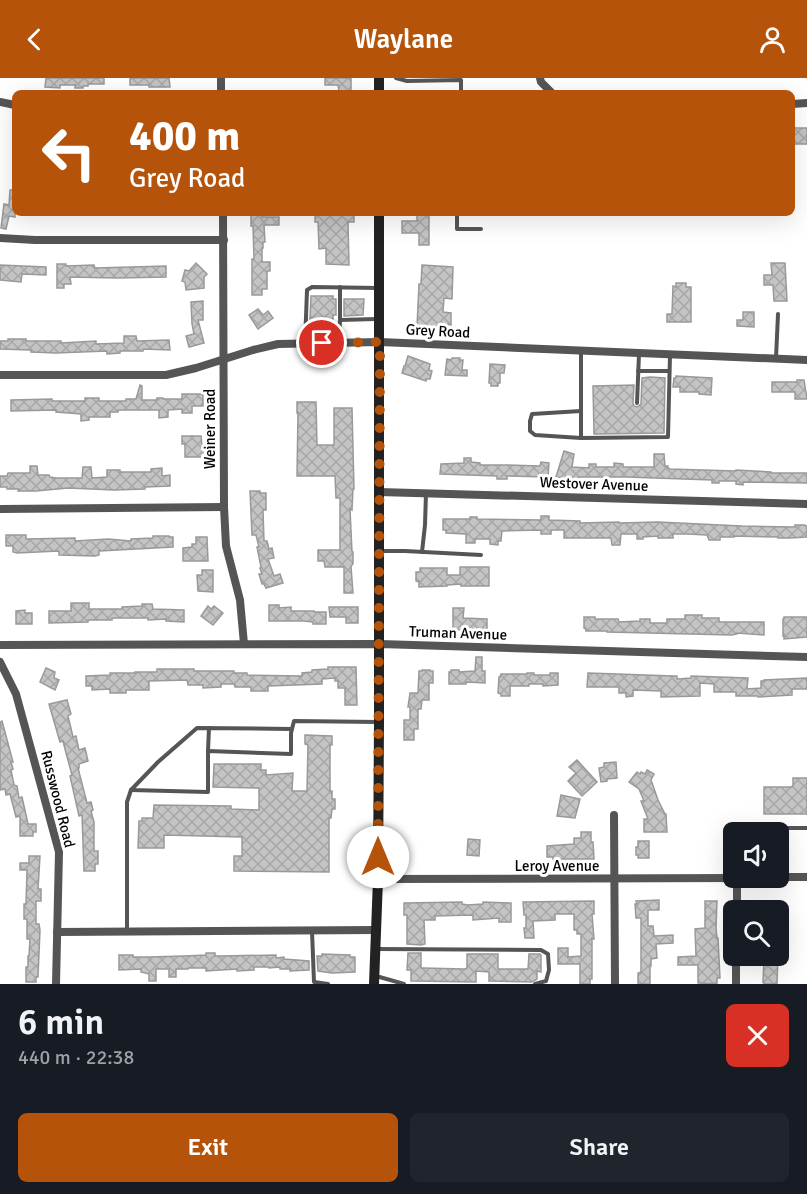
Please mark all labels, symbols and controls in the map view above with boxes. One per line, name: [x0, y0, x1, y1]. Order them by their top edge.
icon: back: [18, 23, 51, 56]
text: Waylane: [354, 23, 453, 56]
icon: person: [756, 23, 789, 56]
text: 400 m: [129, 111, 240, 162]
icon: left: [30, 114, 108, 192]
text: Grey Road: [129, 162, 245, 195]
pin: [296, 317, 347, 368]
street label: Grey Road: [405, 320, 471, 342]
icon: arrive: [305, 326, 338, 359]
street label: Weiner Road: [201, 389, 219, 469]
street label: Westover Avenue: [539, 473, 649, 495]
street label: Truman Avenue: [409, 622, 507, 644]
street label: Russwood Road: [37, 748, 79, 850]
map controls: [723, 822, 789, 966]
button: sound: [723, 822, 789, 888]
position arrow: [346, 825, 410, 889]
street label: Leroy Avenue: [515, 857, 600, 875]
button: search: [723, 900, 789, 966]
text: 6 min: [18, 1000, 104, 1045]
button: close: [726, 1004, 789, 1067]
text: 440 m · 22:38: [18, 1045, 134, 1070]
button: Exit: [18, 1113, 398, 1182]
button: Share: [410, 1113, 789, 1182]

